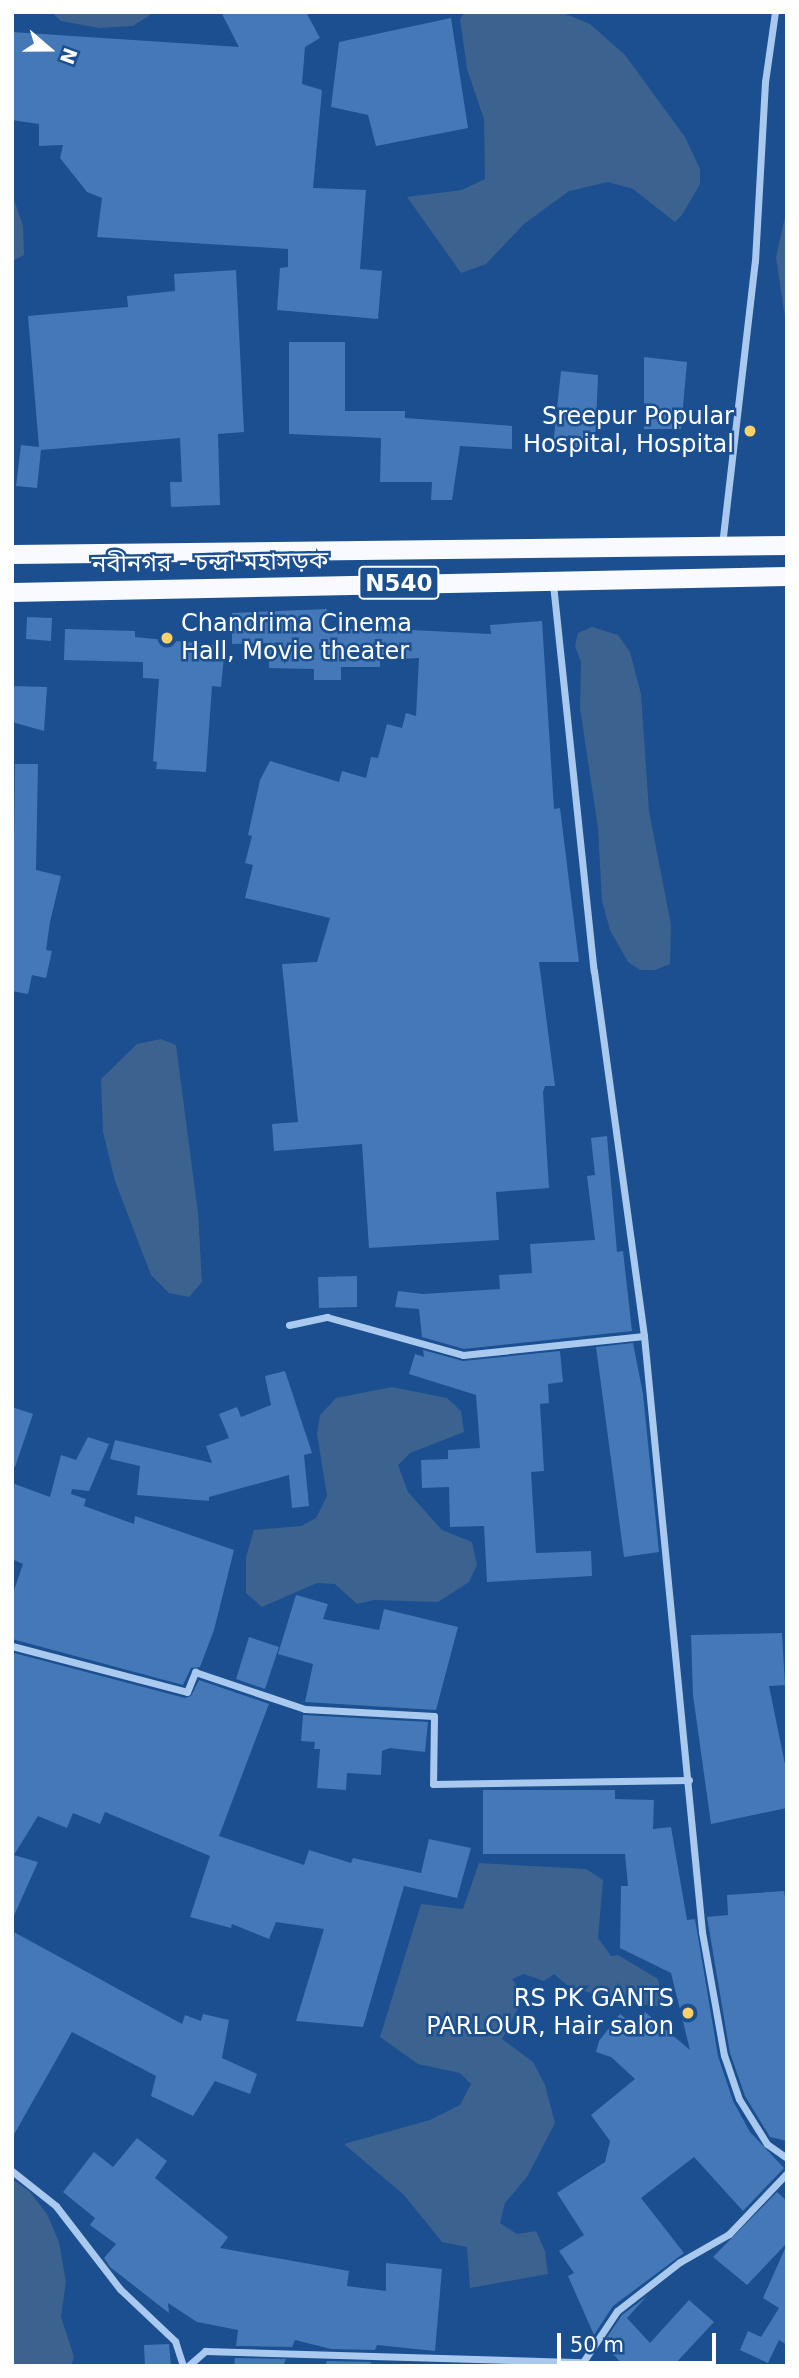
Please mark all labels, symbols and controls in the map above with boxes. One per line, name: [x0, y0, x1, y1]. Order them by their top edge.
north arrow: [14, 14, 84, 84]
text: N: [56, 45, 82, 67]
place label: Sreepur Popular Hospital, Hospital: [523, 403, 734, 459]
marker: Sreepur Popular Hospital, Hospital: [740, 421, 760, 441]
street label: নবীনগর - চন্দ্রা মহাসড়ক: [92, 547, 328, 579]
road number: N540: [357, 564, 441, 603]
place label: Chandrima Cinema Hall, Movie theater: [181, 610, 412, 666]
marker: Chandrima Cinema Hall, Movie theater: [159, 630, 175, 646]
place label: RS PK GANTS PARLOUR, Hair salon: [426, 1985, 674, 2041]
marker: RS PK GANTS PARLOUR, Hair salon: [680, 2005, 696, 2021]
scale bar: [561, 2318, 720, 2362]
text: 50 m: [570, 2333, 624, 2357]

